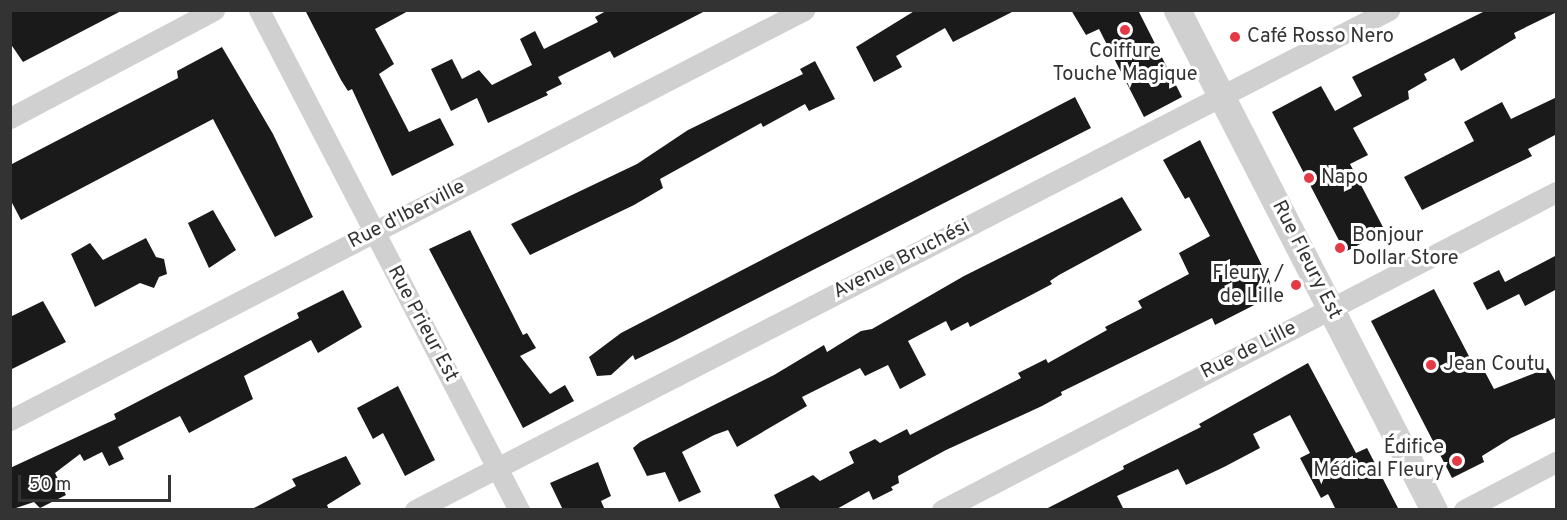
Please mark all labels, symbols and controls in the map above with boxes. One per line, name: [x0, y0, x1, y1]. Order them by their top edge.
marker: Coiffure Touche Magique: [1118, 23, 1132, 37]
place label: Café Rosso Nero: [1247, 25, 1394, 49]
marker: Café Rosso Nero: [1228, 30, 1242, 44]
place label: Coiffure Touche Magique: [1052, 40, 1198, 87]
place label: Napo: [1321, 166, 1368, 190]
marker: Napo: [1302, 171, 1316, 185]
street label: Rue d'Iberville: [345, 175, 469, 255]
street label: Rue Fleury Est: [1266, 197, 1346, 323]
street label: Avenue Bruchési: [830, 215, 974, 305]
place label: Bonjour Dollar Store: [1352, 225, 1459, 272]
marker: Bonjour Dollar Store: [1333, 241, 1347, 255]
street label: Rue Prieur Est: [381, 262, 463, 386]
place label: Fleury / de Lille: [1212, 262, 1284, 309]
marker: Fleury / de Lille: [1289, 278, 1303, 292]
street label: Rue de Lille: [1197, 317, 1301, 385]
place label: Jean Coutu: [1443, 353, 1545, 377]
marker: Jean Coutu: [1424, 358, 1438, 372]
place label: Édifice Médical Fleury: [1313, 437, 1444, 484]
marker: Édifice Médical Fleury: [1448, 452, 1466, 470]
scale bar: [21, 463, 174, 501]
text: 50 m: [29, 474, 71, 497]

